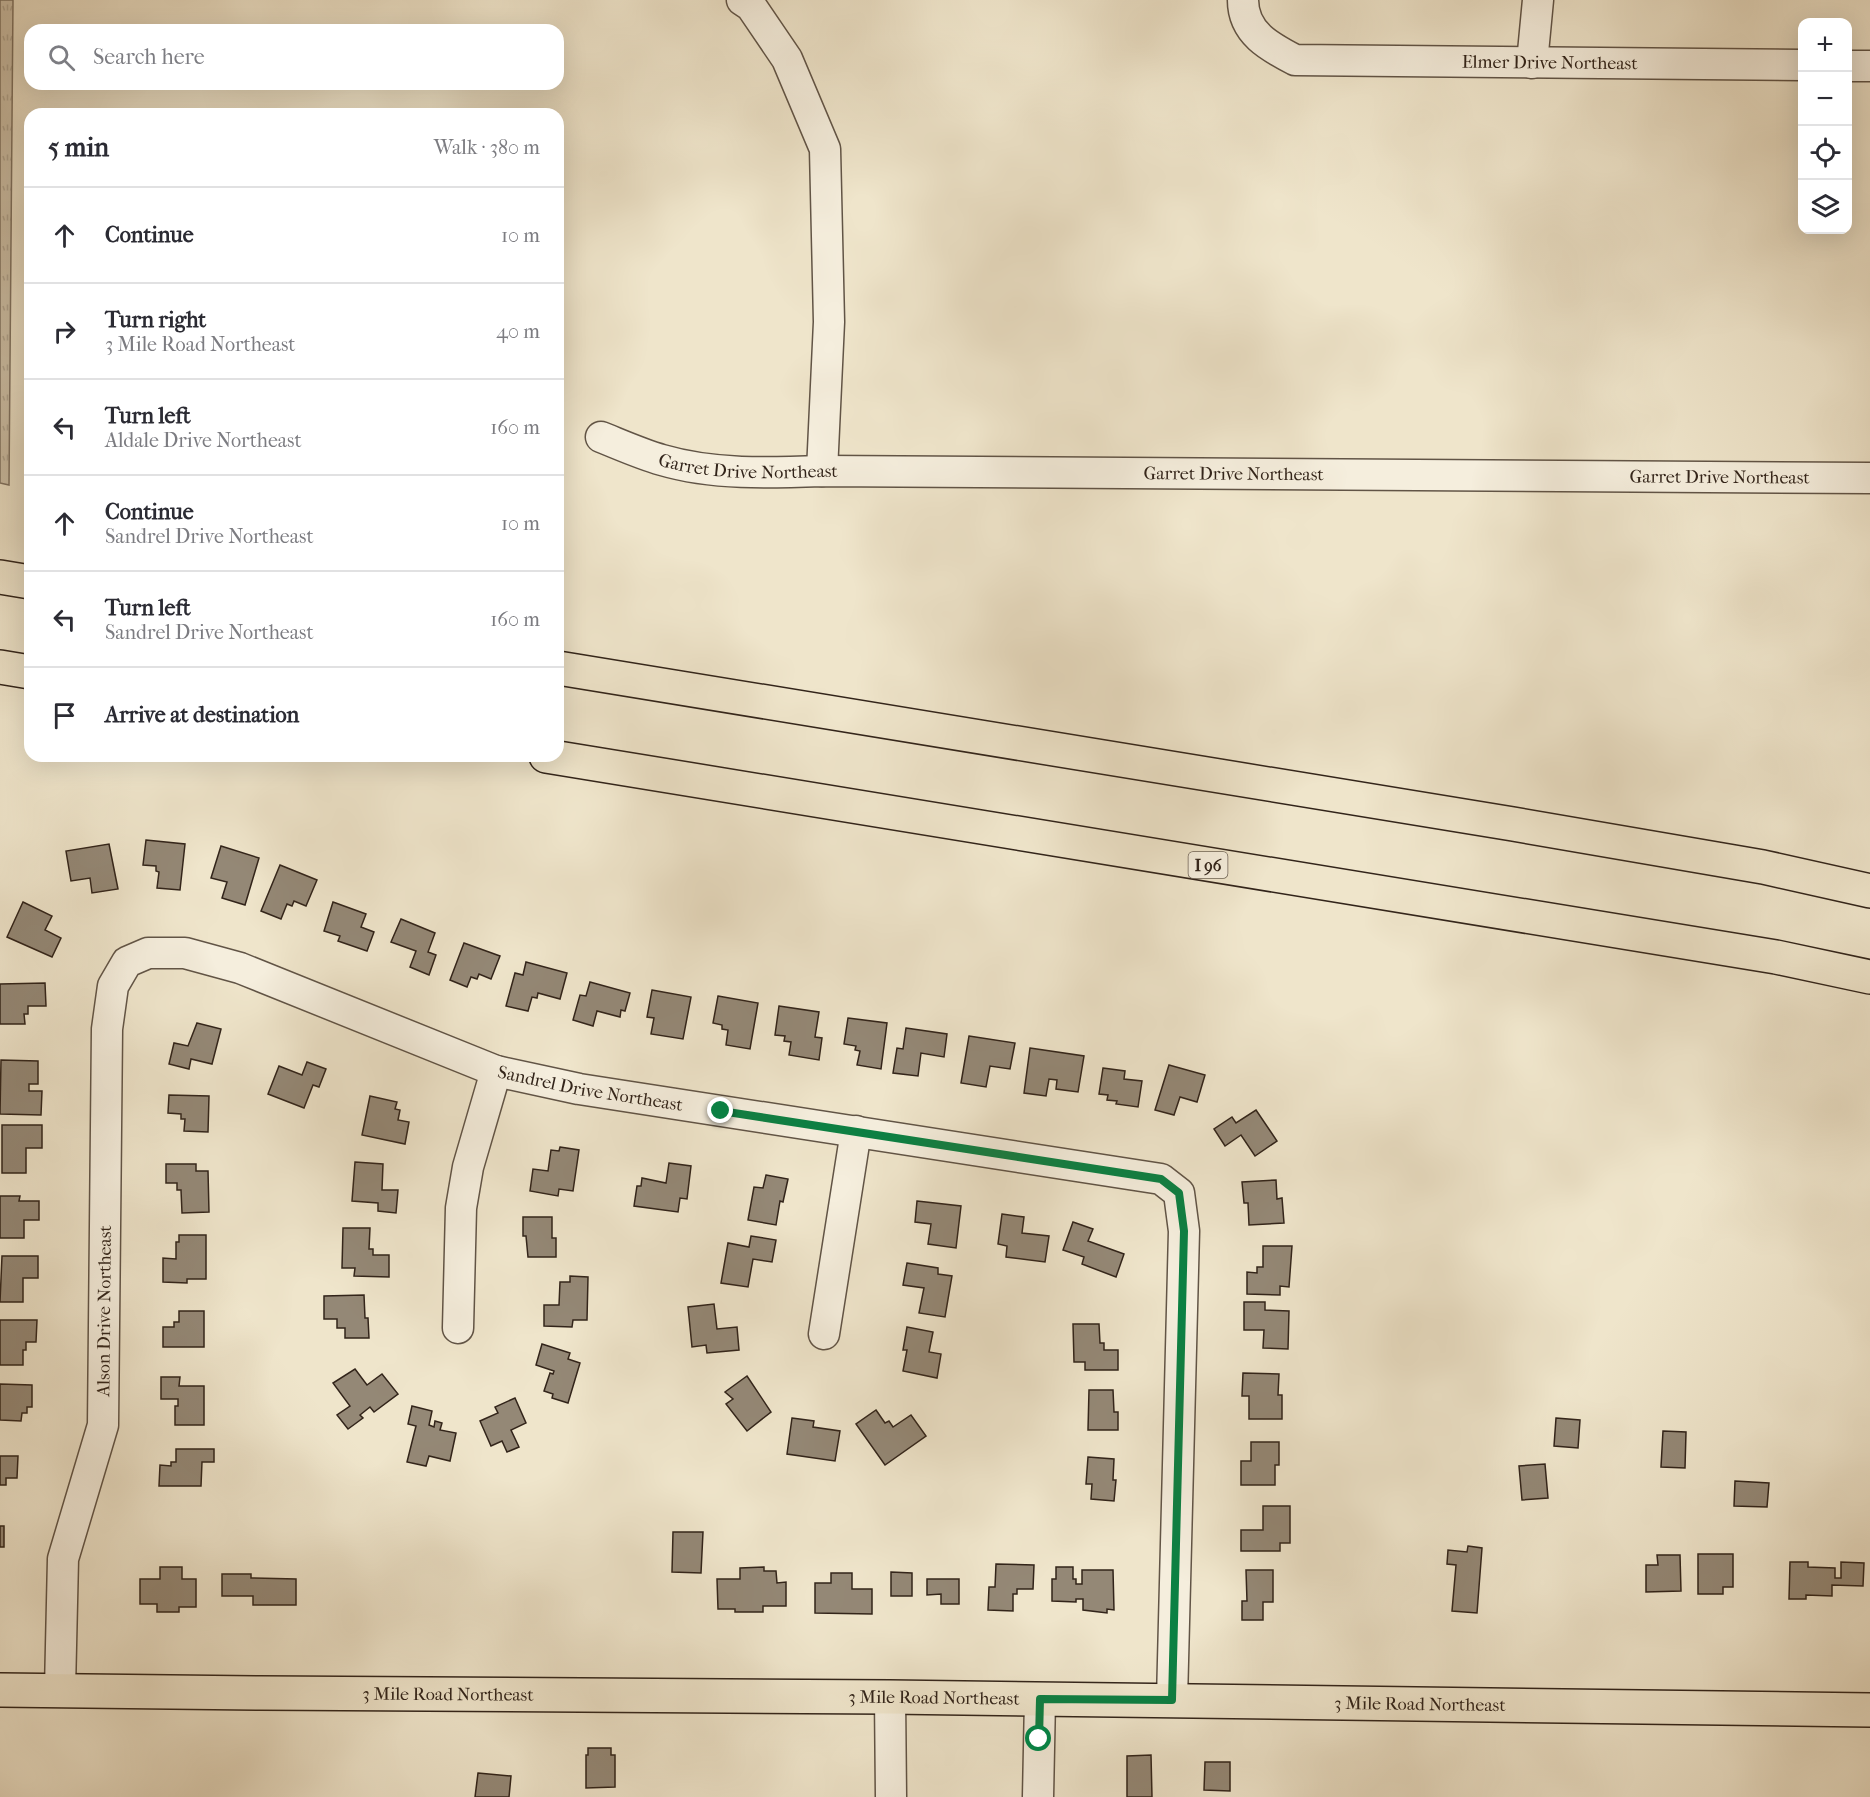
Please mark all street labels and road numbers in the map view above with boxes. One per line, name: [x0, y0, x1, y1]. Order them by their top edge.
street label: Elmer Drive Northeast: [1462, 51, 1638, 74]
street label: Garret Drive Northeast: [656, 449, 838, 483]
street label: Garret Drive Northeast: [1143, 463, 1324, 485]
street label: Garret Drive Northeast: [1629, 466, 1810, 488]
road number: I 96: [1188, 852, 1228, 878]
street label: Sandrel Drive Northeast: [496, 1061, 685, 1116]
street label: Alson Drive Northeast: [93, 1225, 116, 1398]
street label: 3 Mile Road Northeast: [362, 1683, 534, 1705]
street label: 3 Mile Road Northeast: [848, 1686, 1020, 1709]
street label: 3 Mile Road Northeast: [1334, 1692, 1506, 1716]

